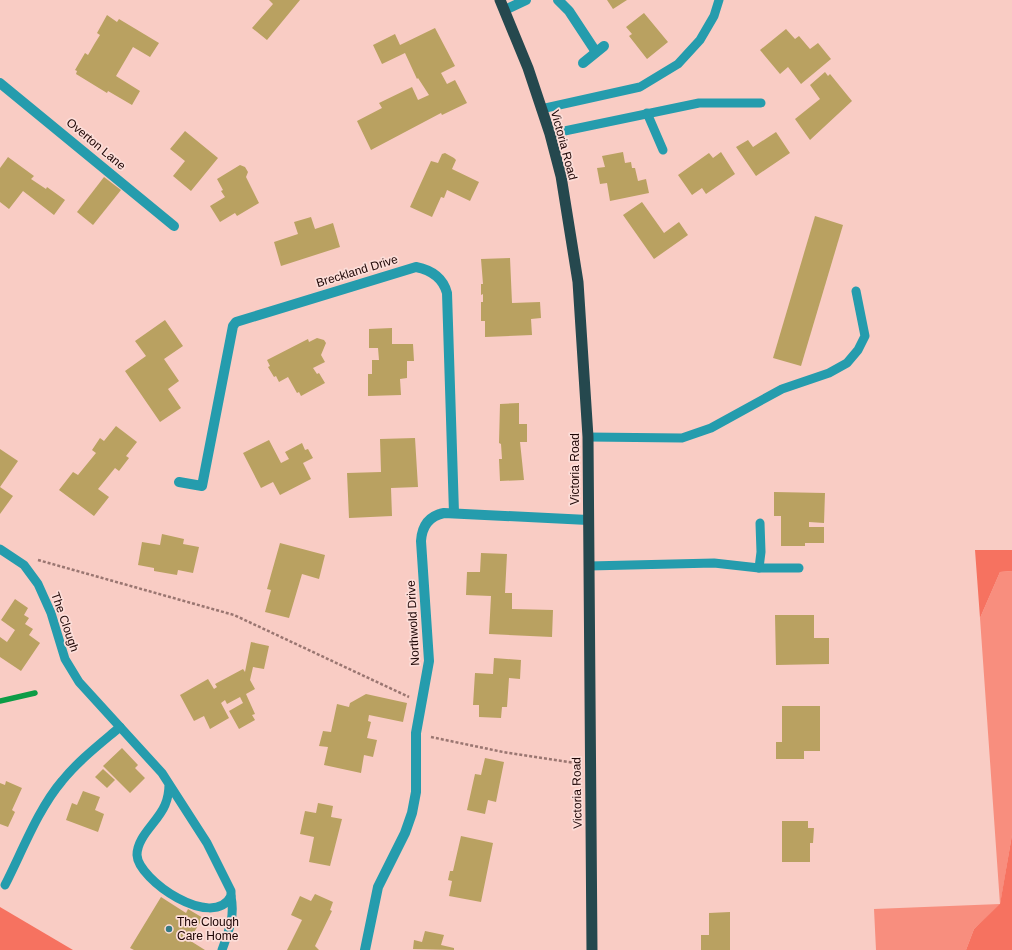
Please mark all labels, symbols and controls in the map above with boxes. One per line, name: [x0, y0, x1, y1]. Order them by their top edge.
street label: Victoria Road: [548, 108, 580, 182]
street label: Overton Lane: [64, 115, 129, 173]
street label: Breckland Drive: [314, 252, 400, 290]
street label: Victoria Road: [568, 433, 582, 505]
street label: Northwold Drive: [404, 580, 422, 666]
street label: The Clough: [48, 590, 82, 654]
street label: Victoria Road: [569, 757, 585, 829]
place label: The Clough Care Home: [177, 915, 239, 943]
marker: The Clough Care Home: [164, 924, 174, 934]

